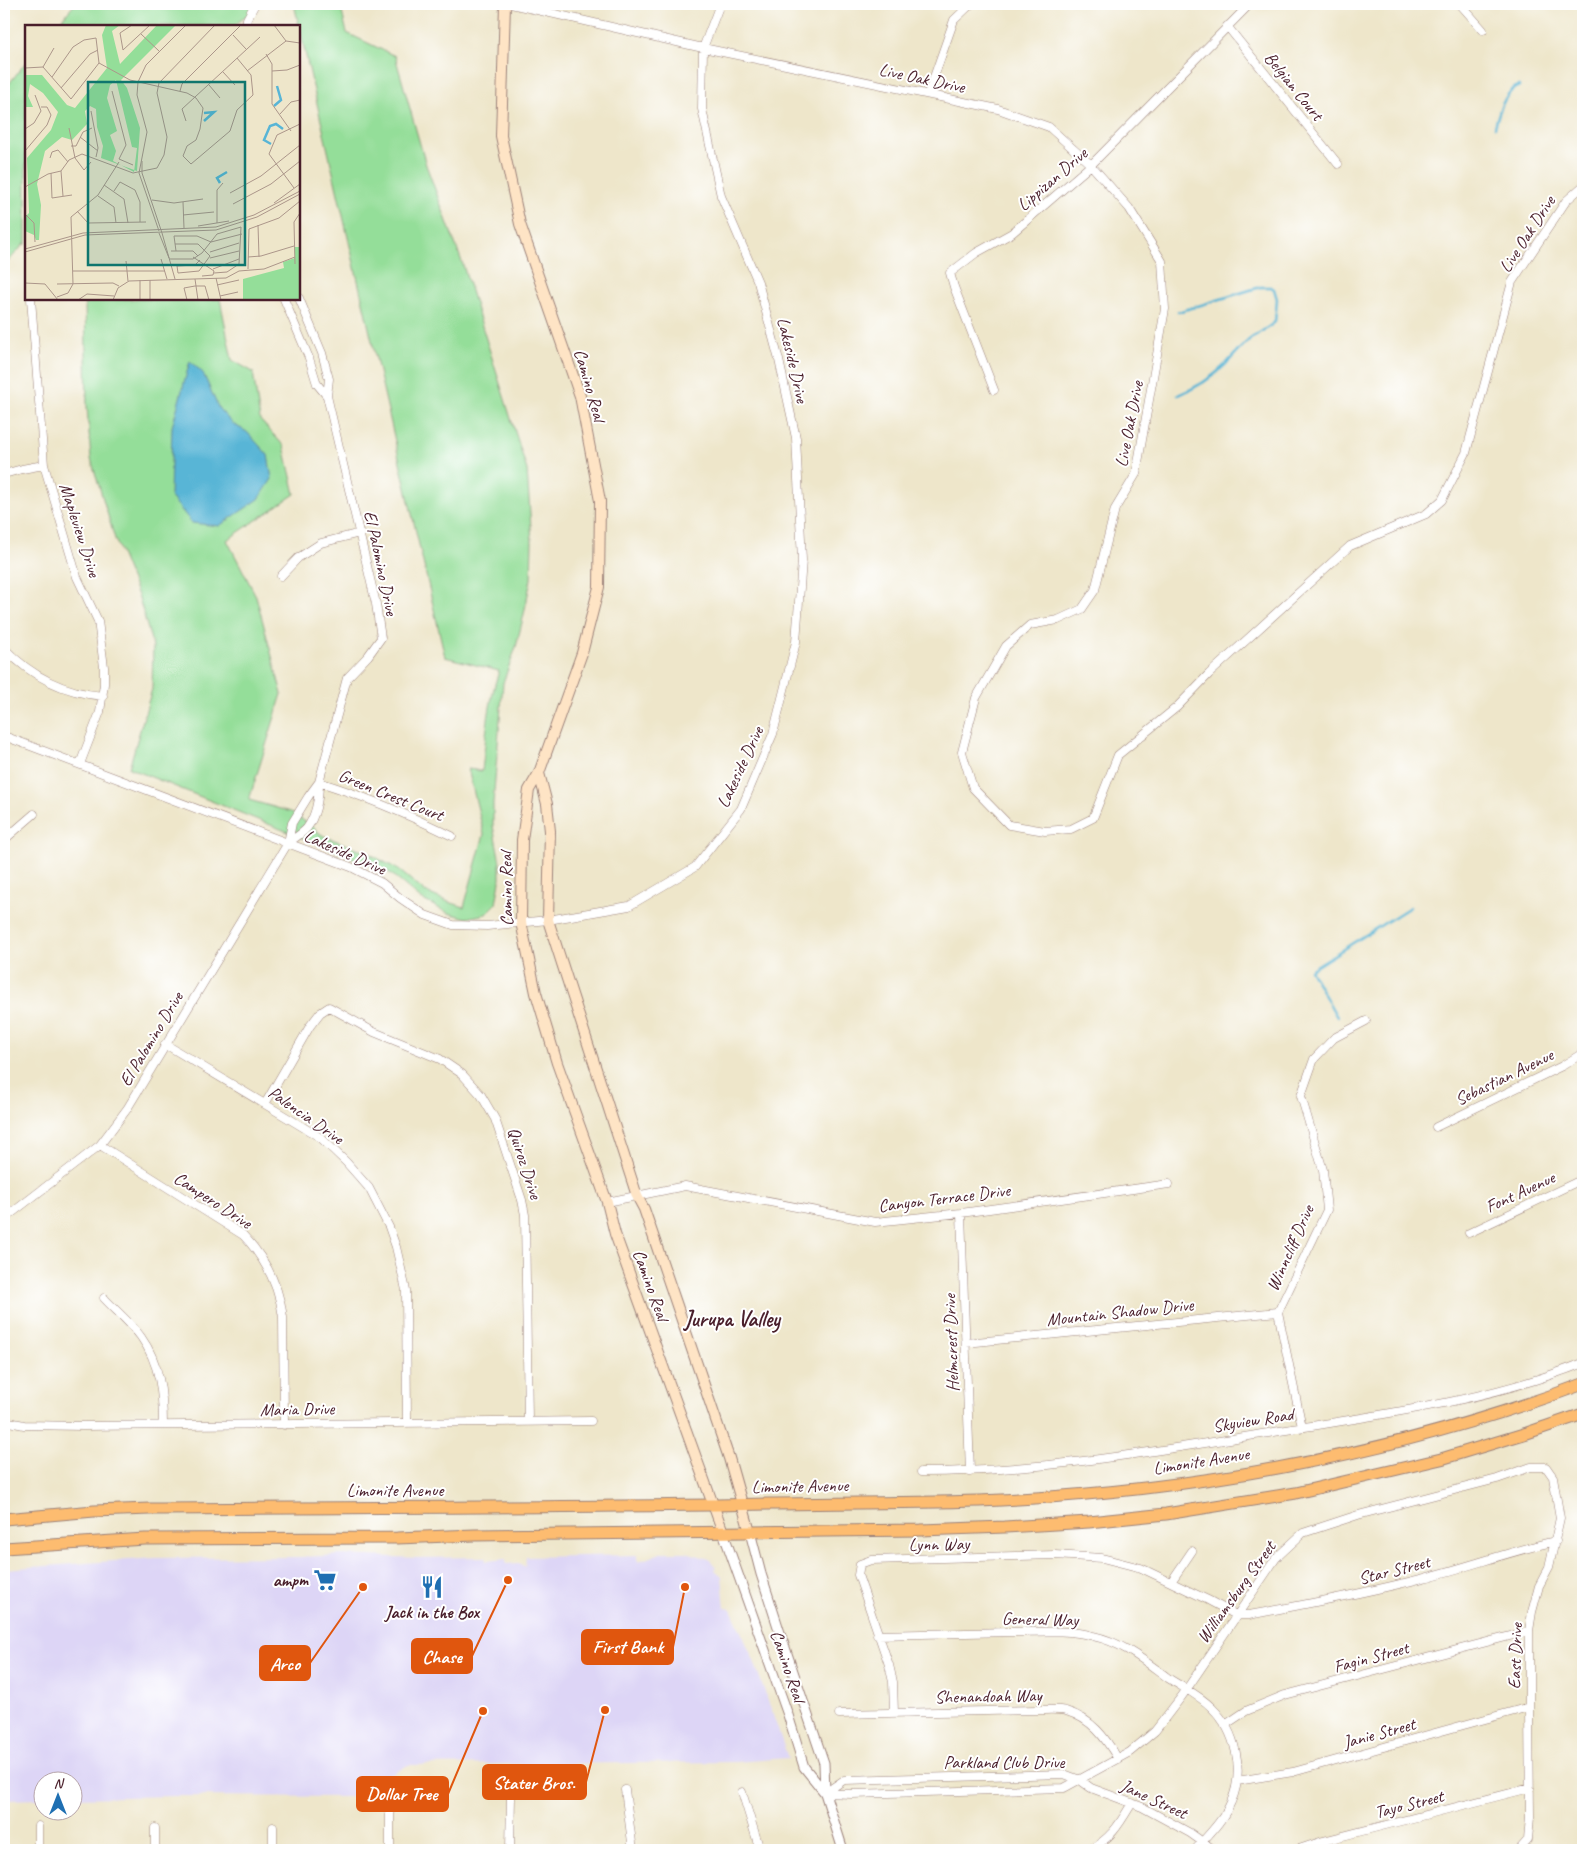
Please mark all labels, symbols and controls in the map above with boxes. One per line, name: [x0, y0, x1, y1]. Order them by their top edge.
inset map: [25, 25, 300, 300]
street label: Belgian Court: [1260, 47, 1330, 126]
street label: Live Oak Drive: [877, 58, 968, 98]
street label: Lippizan Drive: [1012, 142, 1092, 215]
street label: Live Oak Drive: [1494, 191, 1561, 276]
street label: Lakeside Drive: [772, 315, 814, 406]
street label: Camino Real: [569, 346, 612, 427]
street label: Live Oak Drive: [1110, 378, 1148, 469]
street label: Mapleview Drive: [54, 480, 106, 581]
street label: El Palomino Drive: [359, 509, 403, 618]
street label: Lakeside Drive: [712, 722, 769, 811]
street label: Green Crest Court: [335, 764, 448, 827]
street label: Lakeside Drive: [301, 824, 390, 880]
street label: Camino Real: [494, 849, 518, 926]
street label: El Palomino Drive: [114, 987, 188, 1090]
street label: Sebastian Avenue: [1451, 1043, 1558, 1110]
street label: Palencia Drive: [264, 1081, 349, 1150]
street label: Quiroz Drive: [503, 1124, 547, 1203]
street label: Font Avenue: [1482, 1166, 1559, 1218]
street label: Campero Drive: [170, 1167, 257, 1234]
street label: Canyon Terrace Drive: [877, 1179, 1012, 1217]
street label: Winncliff Drive: [1261, 1201, 1319, 1294]
street label: Camino Real: [628, 1246, 675, 1326]
street label: Helmcrest Drive: [938, 1293, 964, 1392]
street label: Mountain Shadow Drive: [1046, 1293, 1196, 1331]
district label: Jurupa Valley: [682, 1305, 782, 1333]
street label: Maria Drive: [260, 1397, 336, 1421]
street label: Skyview Road: [1211, 1402, 1298, 1437]
street label: Limonite Avenue: [1152, 1442, 1252, 1479]
street label: Limonite Avenue: [751, 1474, 850, 1498]
street label: Limonite Avenue: [347, 1479, 444, 1501]
street label: Lynn Way: [909, 1532, 971, 1556]
street label: Williamsburg Street: [1192, 1535, 1282, 1647]
street label: Star Street: [1356, 1550, 1434, 1589]
supermarket icon: ampm: [312, 1567, 338, 1593]
place label: ampm: [273, 1569, 309, 1591]
restaurant icon: Jack in the Box: [419, 1574, 445, 1600]
place label: Jack in the Box: [383, 1601, 481, 1623]
street label: General Way: [1002, 1607, 1080, 1631]
street label: East Drive: [1503, 1622, 1527, 1689]
street label: Camino Real: [766, 1627, 811, 1707]
callout: First Bank: [582, 1630, 673, 1664]
text: First Bank: [593, 1635, 665, 1659]
street label: Fagin Street: [1331, 1636, 1413, 1678]
callout: Chase: [412, 1639, 472, 1673]
text: Chase: [422, 1645, 463, 1669]
callout: Arco: [260, 1646, 310, 1680]
text: Arco: [270, 1652, 301, 1676]
street label: Shenandoah Way: [934, 1684, 1043, 1708]
street label: Janie Street: [1340, 1712, 1419, 1753]
street label: Parkland Club Drive: [944, 1751, 1066, 1773]
callout: Stater Bros.: [483, 1765, 586, 1799]
text: Stater Bros.: [493, 1771, 576, 1795]
north arrow: [32, 1772, 82, 1822]
street label: Jane Street: [1117, 1774, 1192, 1825]
text: N: [54, 1775, 65, 1792]
callout: Dollar Tree: [357, 1777, 448, 1811]
text: Dollar Tree: [367, 1782, 439, 1806]
street label: Tayo Street: [1372, 1784, 1448, 1823]

